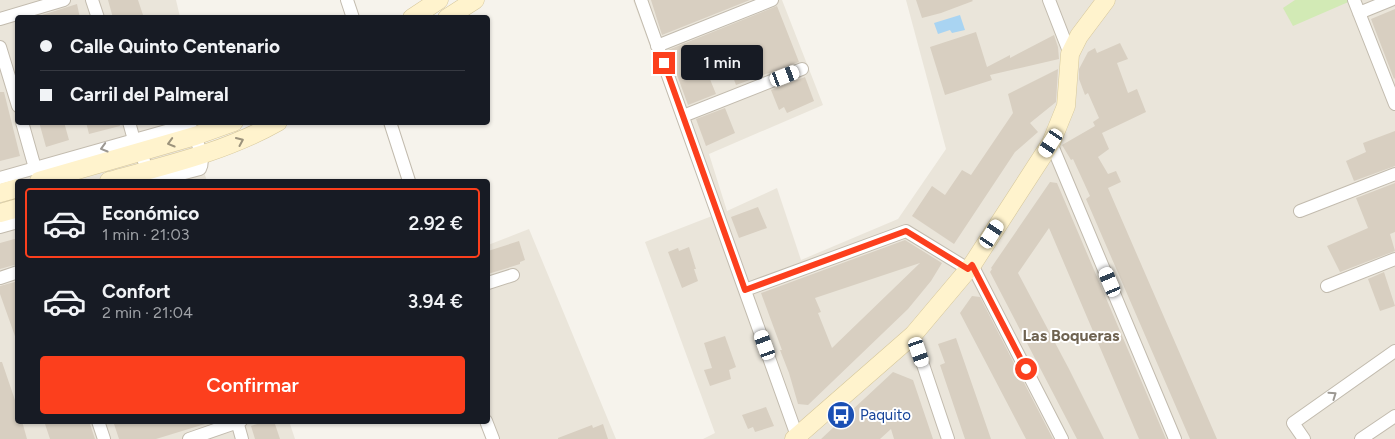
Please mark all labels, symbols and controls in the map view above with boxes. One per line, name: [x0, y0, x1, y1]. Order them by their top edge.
text: Calle Quinto Centenario: [70, 35, 280, 58]
callout: 1 min: [682, 46, 764, 80]
route end: [653, 52, 675, 74]
text: 1 min: [703, 53, 741, 72]
car: [768, 64, 801, 88]
text: Carril del Palmeral: [70, 83, 229, 106]
car: [1036, 126, 1065, 160]
one-way arrow: [167, 137, 176, 148]
one-way arrow: [235, 137, 244, 148]
one-way arrow: [100, 143, 108, 153]
icon: car: [42, 201, 87, 246]
text: Económico: [102, 202, 199, 225]
text: 2.92 €: [408, 212, 463, 235]
car: [977, 217, 1006, 251]
text: 1 min · 21:03: [102, 225, 189, 244]
car: [1097, 265, 1122, 299]
icon: car: [42, 279, 87, 324]
text: Confort: [102, 280, 171, 303]
text: 3.94 €: [408, 290, 463, 313]
text: 2 min · 21:04: [102, 303, 193, 322]
district label: Las Boqueras: [1023, 326, 1120, 345]
car: [752, 328, 777, 362]
car: [907, 335, 930, 369]
button: Confirmar: [40, 356, 465, 414]
route start: [1015, 358, 1037, 380]
one-way arrow: [1327, 392, 1337, 401]
bus stop icon: Paquito: [826, 400, 856, 430]
place label: Paquito: [860, 406, 911, 424]

